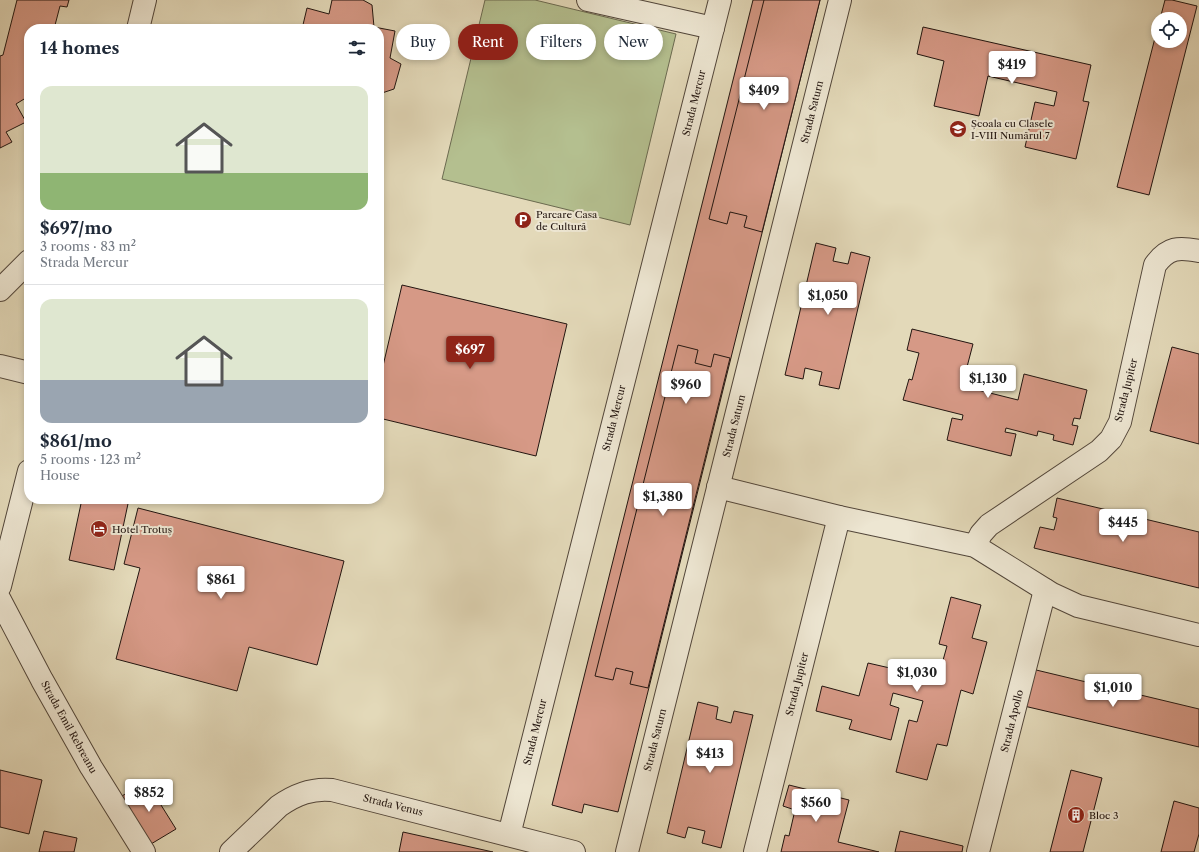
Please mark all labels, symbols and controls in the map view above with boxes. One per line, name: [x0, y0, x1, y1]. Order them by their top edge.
map controls: [1151, 12, 1187, 48]
button: locate: [1151, 12, 1187, 48]
chip: Buy: [396, 24, 450, 60]
chip: Rent: [458, 24, 518, 60]
chip: Filters: [526, 24, 596, 60]
chip: New: [604, 24, 663, 60]
icon: filters: [346, 37, 368, 59]
text: 14 homes: [40, 38, 119, 58]
pin: $419: [988, 51, 1036, 85]
text: $419: [998, 56, 1026, 72]
street label: Strada Mercur: [679, 68, 709, 138]
pin: $409: [740, 77, 788, 111]
street label: Strada Saturn: [798, 79, 826, 145]
text: $409: [748, 82, 780, 98]
icon: home: [168, 112, 240, 184]
place label: Școala cu Clasele I-VIII Numărul 7: [971, 117, 1053, 142]
school or university icon: Școala cu Clasele I-VIII Numărul 7: [948, 119, 968, 139]
place label: Parcare Casa de Cultură: [536, 208, 598, 233]
parking icon: Parcare Casa de Cultură: [513, 210, 533, 230]
text: $697/mo: [40, 218, 112, 238]
text: 3 rooms · 83 m²: [40, 238, 136, 254]
text: Strada Mercur: [40, 254, 128, 270]
pin: $1,050: [795, 282, 861, 316]
text: $1,050: [808, 287, 848, 303]
icon: home: [168, 325, 240, 397]
pin: $697: [446, 336, 494, 370]
text: $697: [455, 341, 485, 357]
street label: Strada Jupiter: [1112, 356, 1140, 423]
pin: $1,130: [955, 365, 1021, 399]
text: $1,130: [969, 370, 1007, 386]
pin: $960: [662, 371, 710, 405]
text: $960: [670, 376, 702, 392]
street label: Strada Mercur: [599, 383, 629, 453]
street label: Strada Saturn: [720, 393, 748, 459]
text: $861/mo: [40, 431, 112, 451]
text: 5 rooms · 123 m²: [40, 451, 141, 467]
text: House: [40, 467, 80, 483]
pin: $1,380: [630, 483, 696, 517]
text: $1,380: [643, 488, 683, 504]
pin: $445: [1099, 509, 1147, 543]
text: $445: [1108, 514, 1138, 530]
hotel icon: Hotel Trotuș: [89, 519, 109, 539]
place label: Hotel Trotuș: [112, 523, 172, 536]
pin: $861: [197, 566, 245, 600]
text: $861: [207, 571, 235, 587]
street label: Strada Jupiter: [783, 650, 811, 717]
pin: $1,030: [884, 659, 950, 693]
text: $1,030: [897, 664, 937, 680]
pin: $1,010: [1080, 674, 1146, 708]
street label: Strada Emil Rebreanu: [38, 678, 100, 776]
text: $1,010: [1094, 679, 1132, 695]
street label: Strada Apollo: [998, 688, 1026, 754]
street label: Strada Mercur: [520, 697, 550, 767]
street label: Strada Saturn: [641, 707, 669, 773]
pin: $413: [686, 740, 734, 774]
text: $413: [696, 745, 724, 761]
pin: $852: [125, 779, 173, 813]
text: $852: [134, 784, 164, 800]
pin: $560: [792, 789, 840, 823]
street label: Strada Venus: [362, 791, 424, 819]
text: $560: [801, 794, 831, 810]
building icon: Bloc 3: [1066, 805, 1086, 825]
place label: Bloc 3: [1089, 809, 1118, 822]

